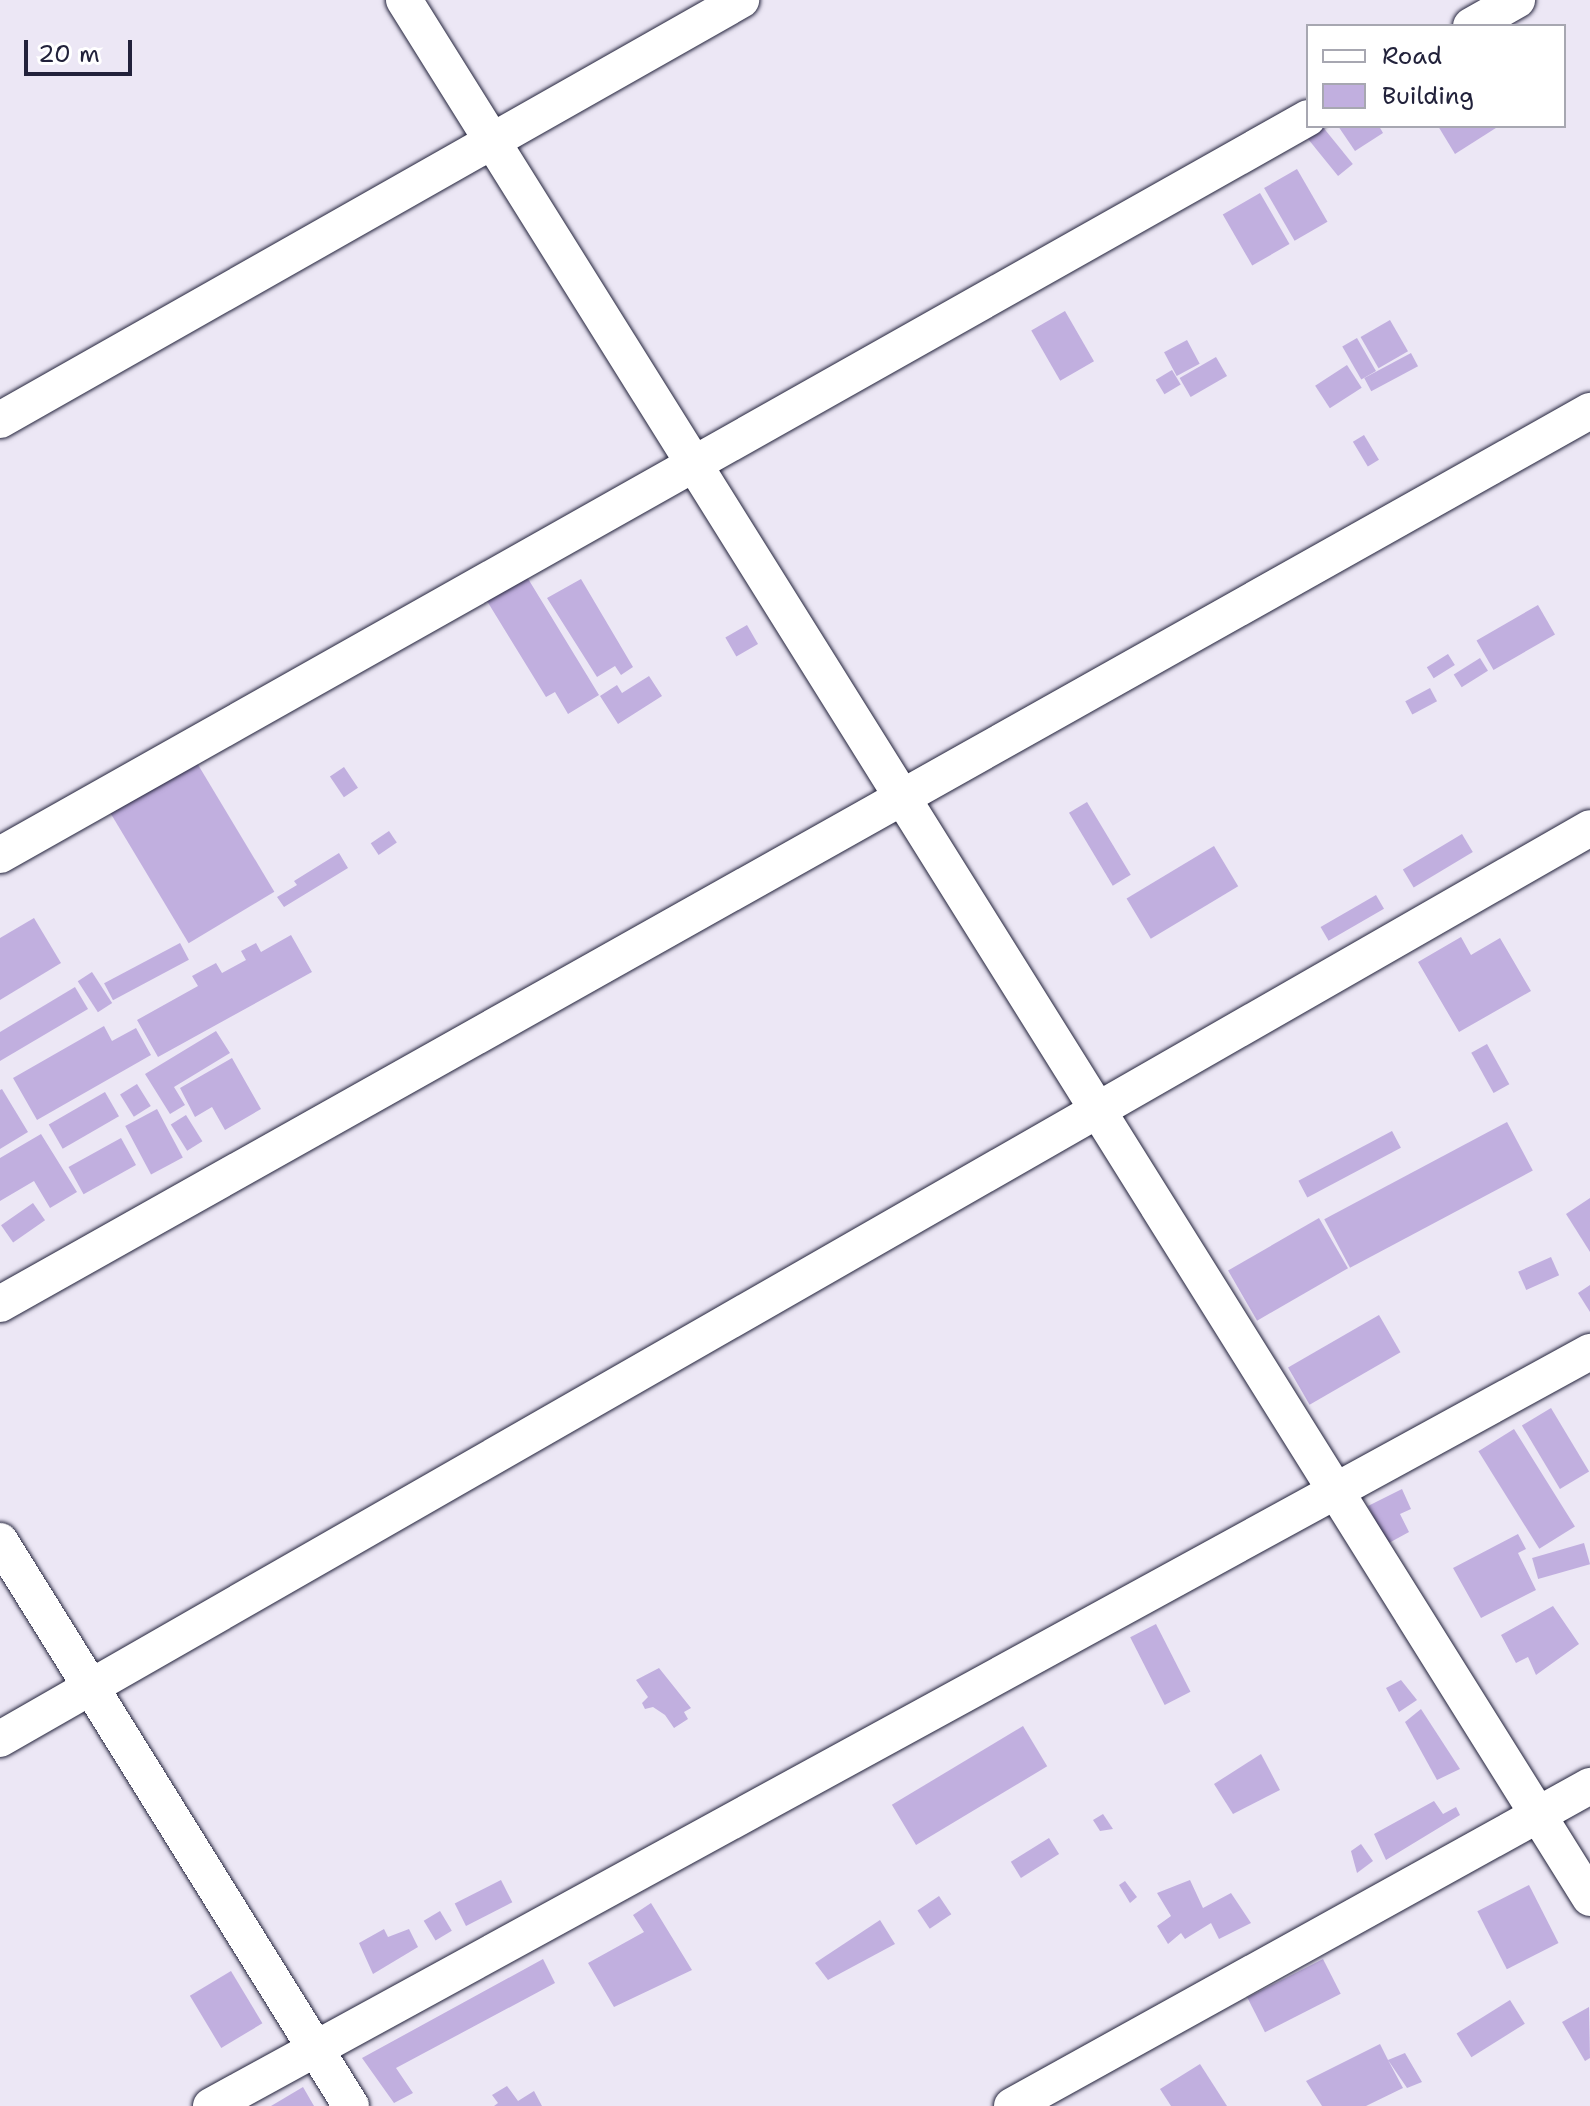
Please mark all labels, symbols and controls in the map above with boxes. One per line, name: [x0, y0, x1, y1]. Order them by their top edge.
scale bar: [28, 24, 136, 74]
legend: [1306, 24, 1566, 128]
text: 20 m: [38, 38, 100, 70]
text: Road: [1382, 40, 1442, 72]
text: Building: [1382, 80, 1474, 112]

